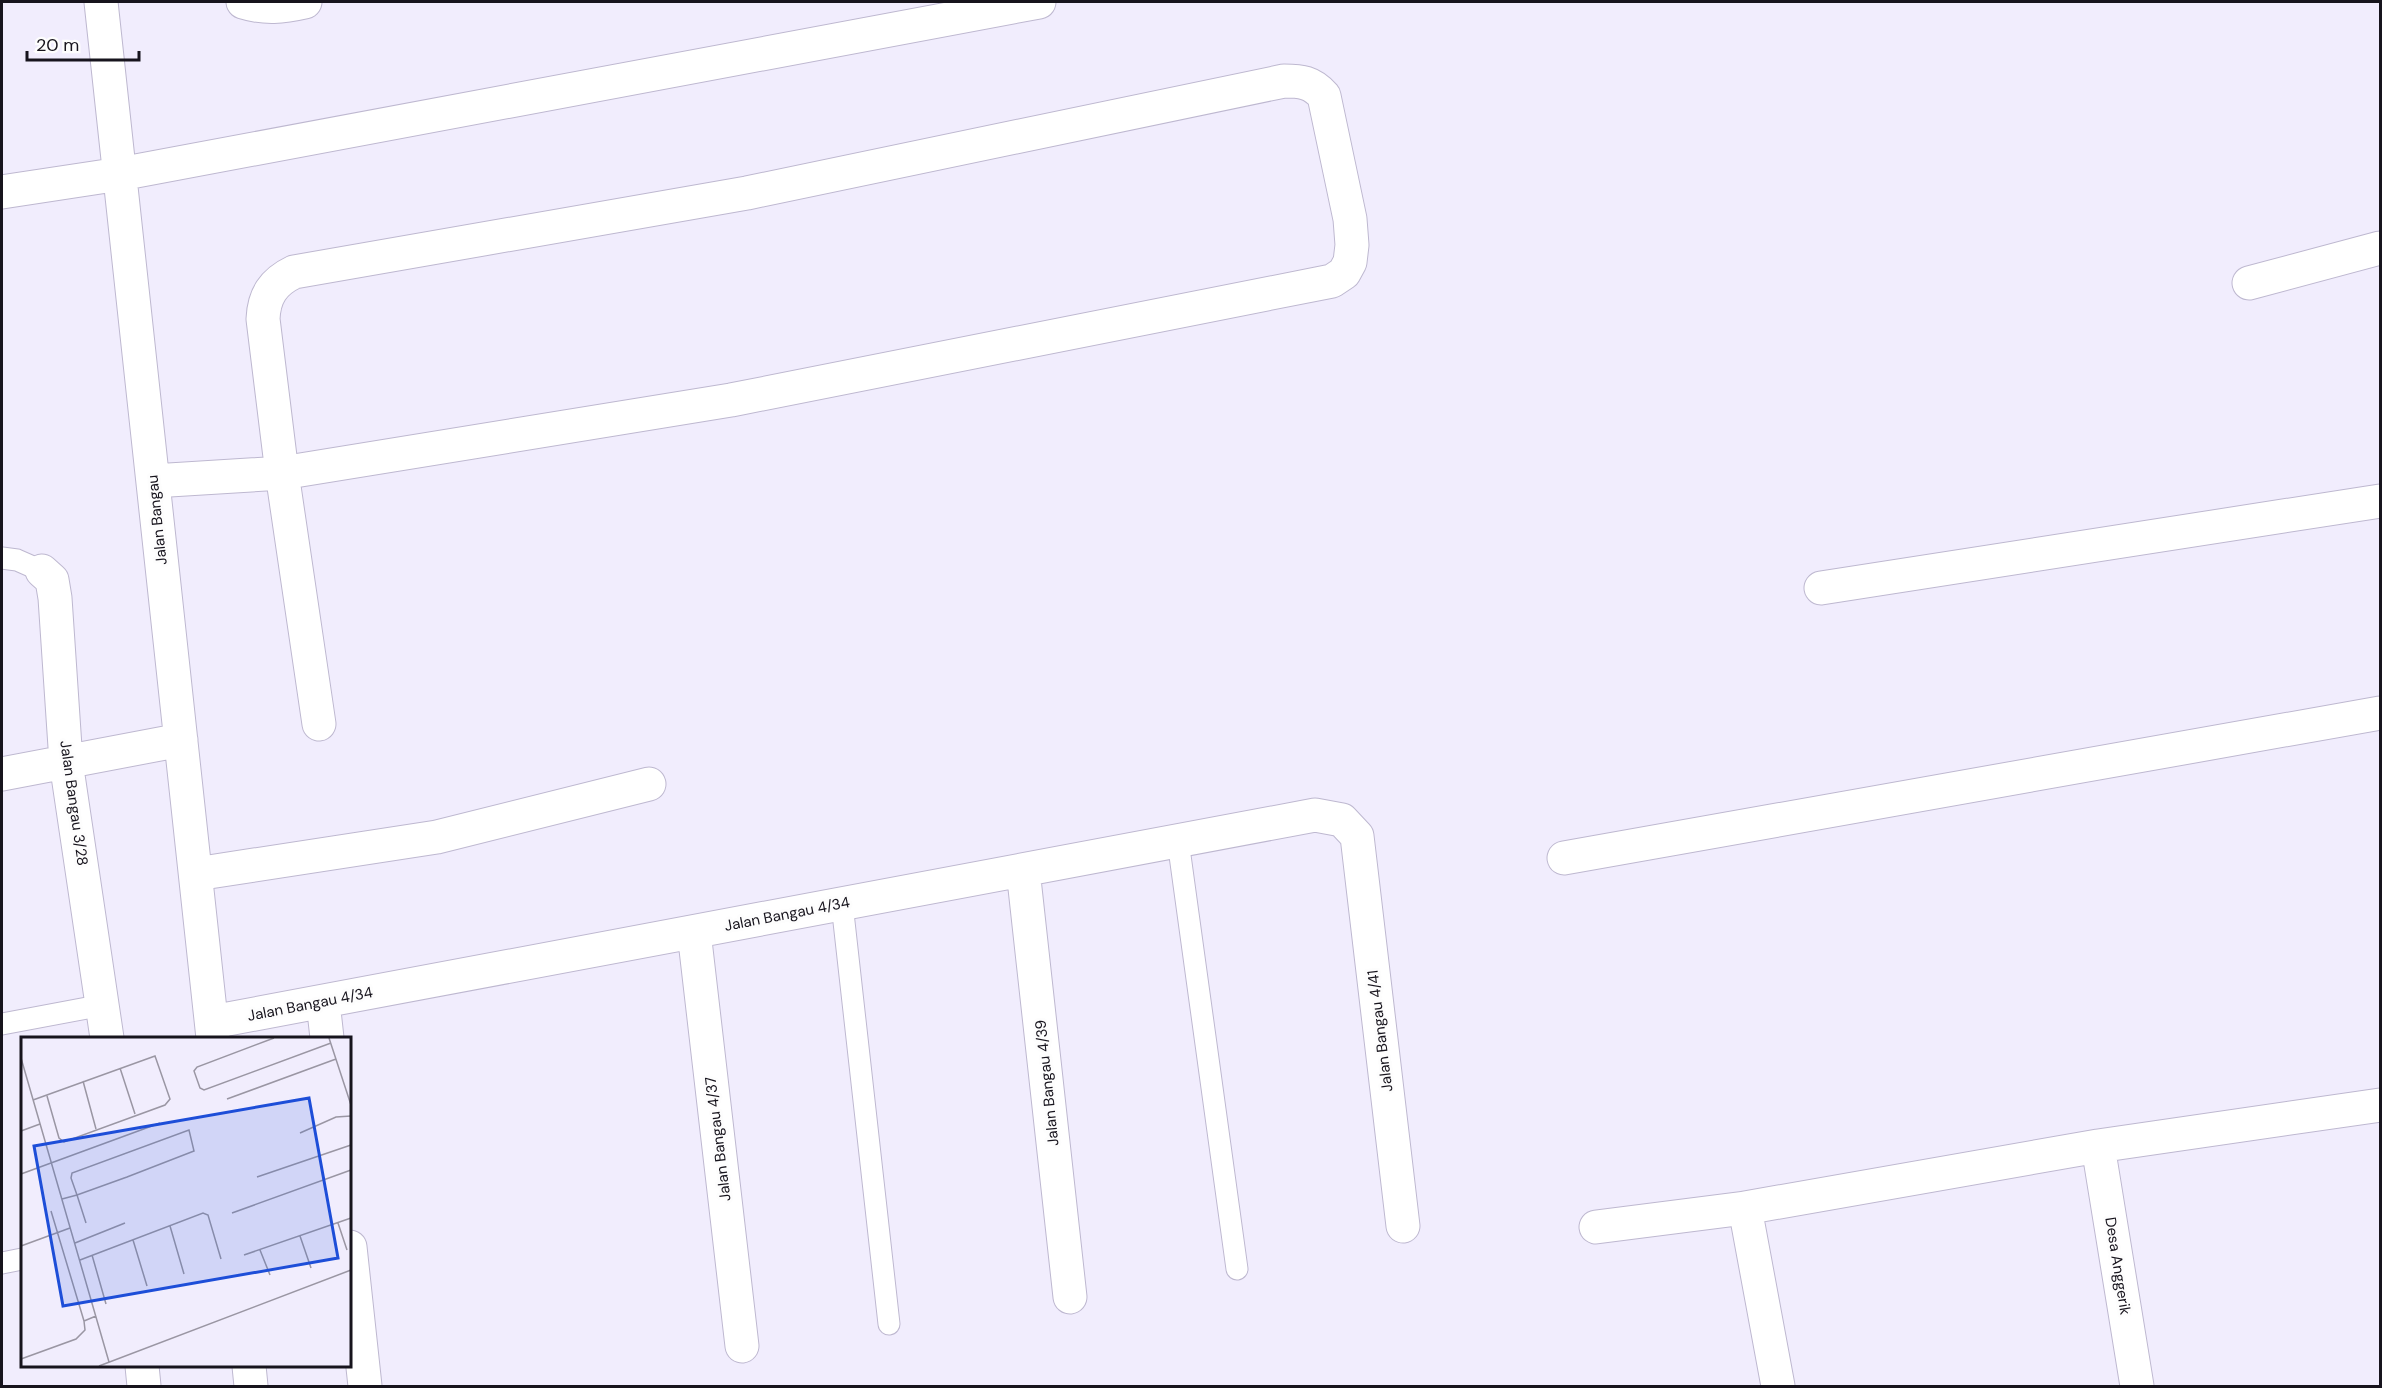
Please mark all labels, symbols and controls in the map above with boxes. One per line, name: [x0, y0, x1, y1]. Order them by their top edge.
scale bar: [27, 24, 140, 62]
text: 20 m: [36, 33, 79, 57]
street label: Jalan Bangau: [142, 474, 172, 566]
street label: Jalan Bangau 3/28: [55, 739, 93, 867]
street label: Jalan Bangau 4/34: [723, 892, 851, 936]
street label: Jalan Bangau 4/41: [1363, 969, 1397, 1093]
street label: Jalan Bangau 4/34: [246, 982, 374, 1026]
street label: Jalan Bangau 4/39: [1030, 1019, 1064, 1147]
inset map: [21, 1037, 351, 1367]
street label: Jalan Bangau 4/37: [700, 1075, 736, 1203]
street label: Desa Anggerik: [2100, 1216, 2136, 1317]

